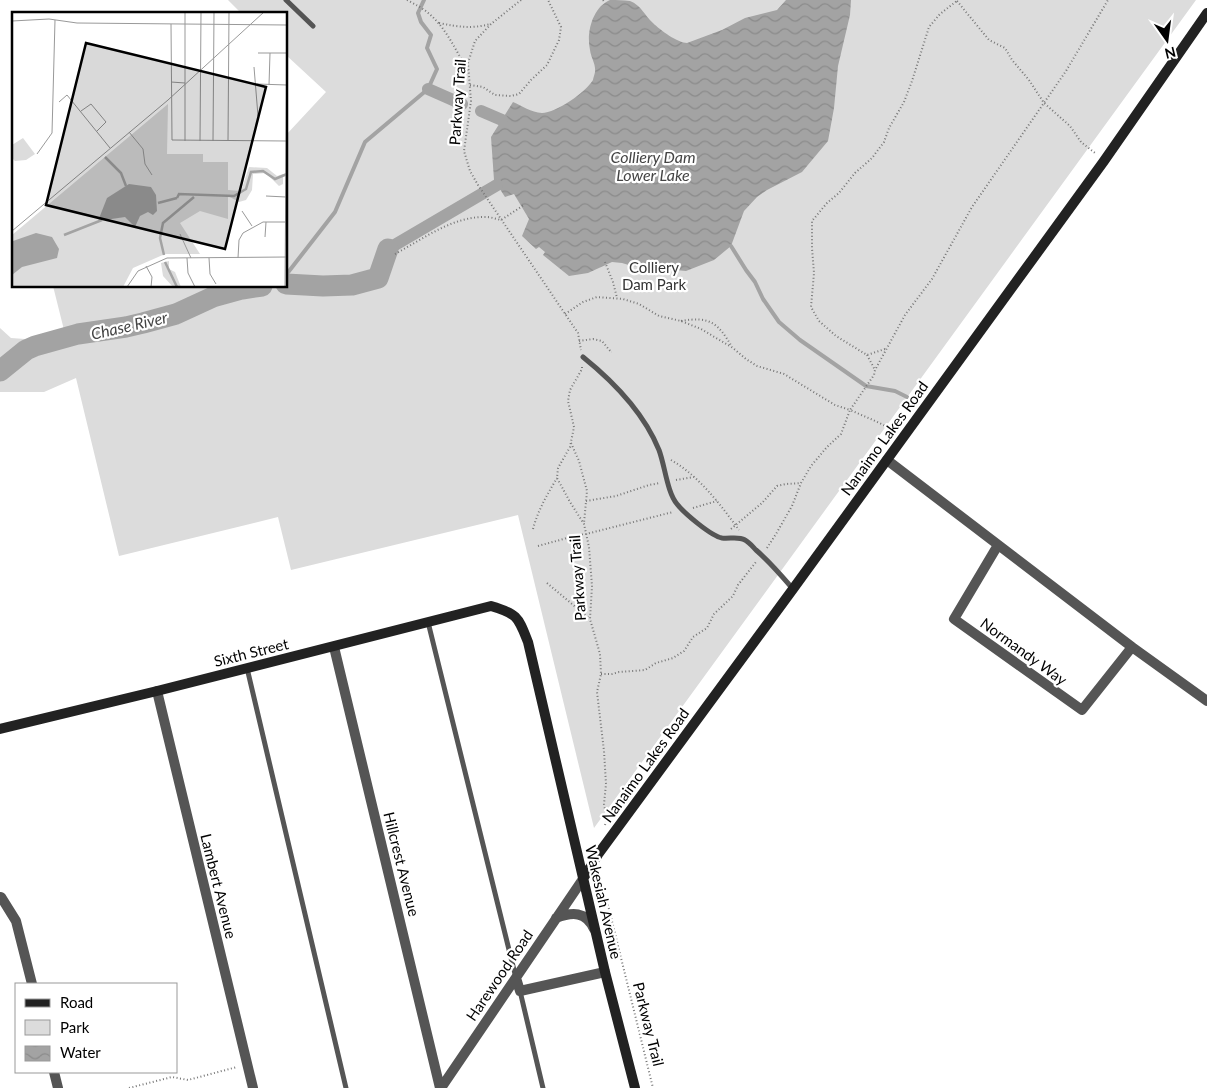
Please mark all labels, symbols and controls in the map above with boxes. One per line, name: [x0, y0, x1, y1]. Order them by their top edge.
inset map: [12, 12, 288, 288]
north arrow: [1142, 15, 1192, 65]
text: N: [1163, 44, 1178, 63]
street label: Parkway Trail: [445, 58, 469, 146]
water label: Colliery Dam Lower Lake: [610, 147, 696, 184]
park label: Colliery Dam Park: [622, 258, 686, 293]
water label: Chase River: [89, 307, 170, 343]
street label: Nanaimo Lakes Road: [837, 377, 931, 499]
street label: Parkway Trail: [565, 534, 589, 622]
street label: Normandy Way: [977, 614, 1071, 689]
street label: Sixth Street: [212, 634, 291, 670]
street label: Nanaimo Lakes Road: [598, 704, 692, 826]
street label: Hillcrest Avenue: [380, 810, 424, 918]
street label: Lambert Avenue: [197, 832, 241, 940]
street label: Wakesiah Avenue: [582, 843, 626, 961]
street label: Harewood Road: [462, 926, 536, 1024]
street label: Parkway Trail: [630, 980, 668, 1068]
legend: [15, 983, 178, 1073]
text: Road: [60, 993, 93, 1011]
text: Park: [60, 1018, 90, 1036]
text: Water: [60, 1043, 101, 1061]

